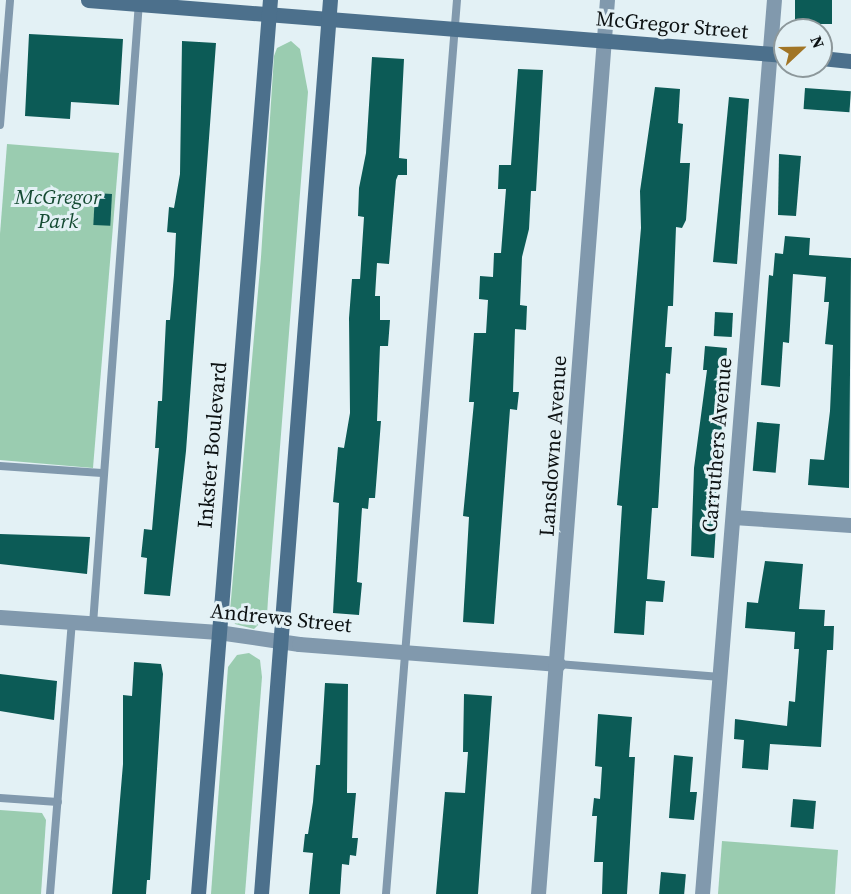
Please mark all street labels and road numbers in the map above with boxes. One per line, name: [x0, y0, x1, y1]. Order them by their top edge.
street label: McGregor Street: [595, 6, 749, 44]
street label: Lansdowne Avenue: [534, 354, 572, 538]
street label: Carruthers Avenue: [697, 356, 737, 534]
street label: Inkster Boulevard: [192, 361, 232, 529]
street label: Andrews Street: [209, 598, 353, 638]

